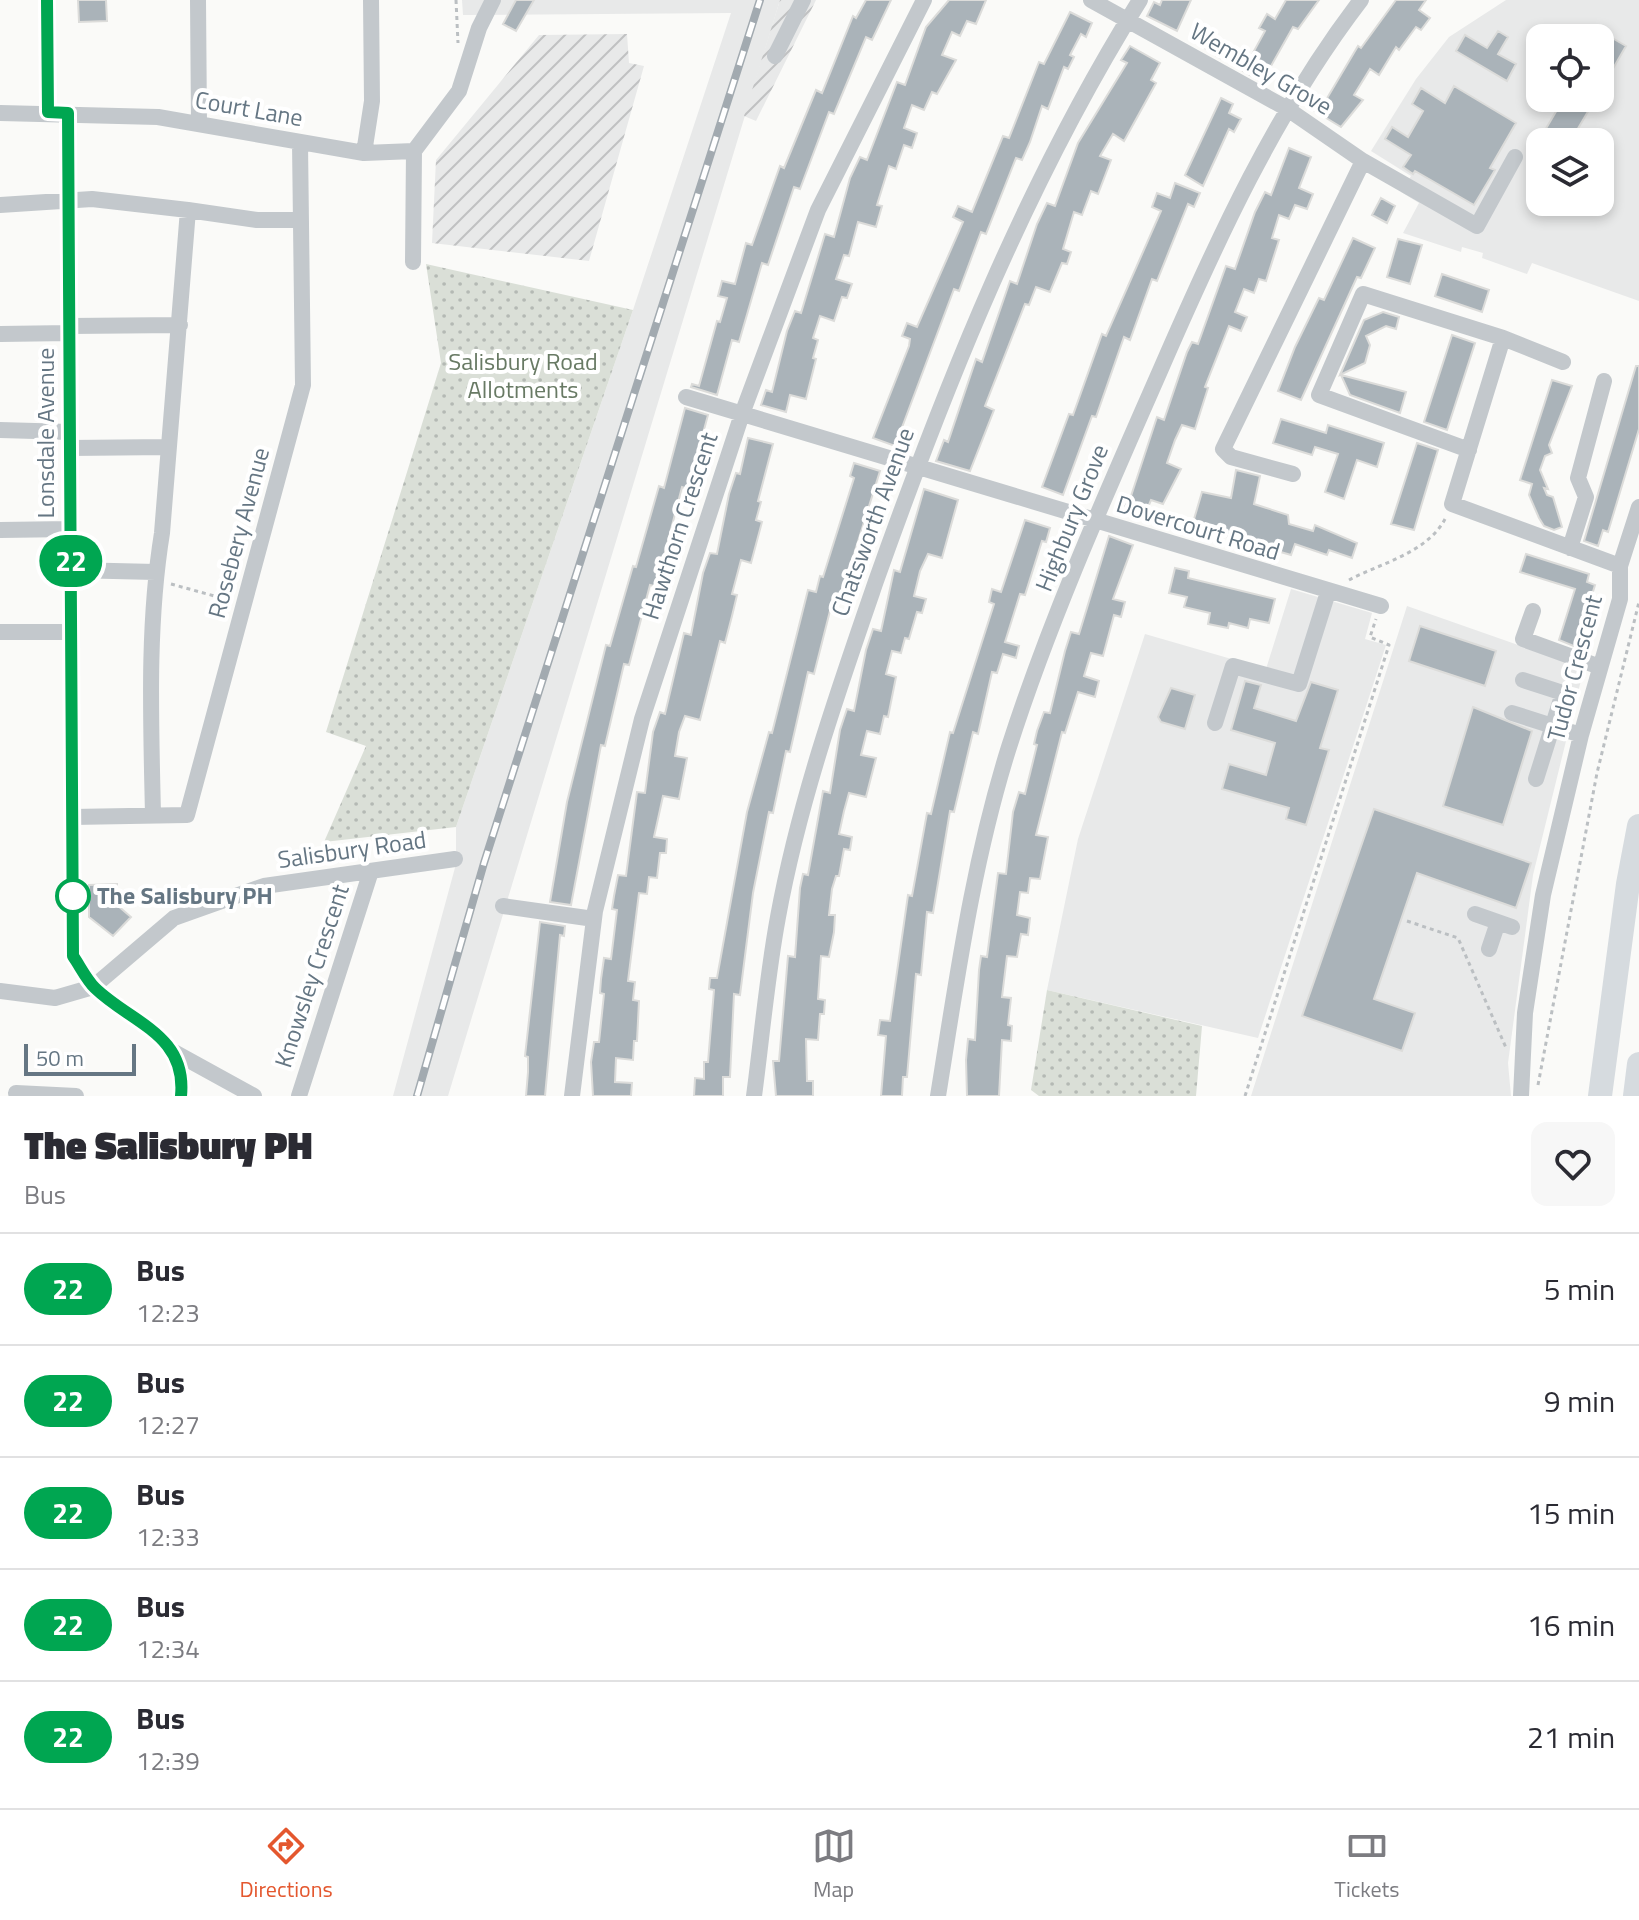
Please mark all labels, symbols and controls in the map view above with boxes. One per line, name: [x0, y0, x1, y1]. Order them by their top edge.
street label: Wembley Grove: [1184, 13, 1339, 123]
map controls: [1526, 24, 1614, 216]
button: locate: [1526, 24, 1614, 112]
street label: Court Lane: [192, 81, 306, 135]
button: layers: [1526, 128, 1614, 216]
park label: Salisbury Road Allotments: [448, 343, 598, 407]
street label: Lonsdale Avenue: [27, 348, 63, 518]
street label: Chatsworth Avenue: [821, 422, 923, 621]
street label: Hawthorn Crescent: [632, 427, 726, 624]
street label: Highbury Grove: [1025, 439, 1117, 597]
street label: Rosebery Avenue: [198, 443, 278, 622]
street label: Dovercourt Road: [1112, 485, 1284, 569]
line badge: 22: [35, 535, 107, 587]
text: 22: [55, 539, 87, 582]
street label: Tudor Crescent: [1537, 590, 1611, 745]
street label: Salisbury Road: [275, 821, 428, 877]
place label: The Salisbury PH: [97, 877, 273, 913]
marker: The Salisbury PH: [56, 879, 90, 913]
street label: Knowsley Crescent: [264, 879, 358, 1072]
scale bar: [24, 1040, 136, 1076]
text: 50 m: [36, 1041, 84, 1075]
text: The Salisbury PH: [24, 1116, 312, 1174]
button: heart: [1531, 1122, 1615, 1206]
text: Bus: [24, 1175, 66, 1214]
text: Bus: [136, 1247, 185, 1293]
text: 5 min: [1544, 1266, 1615, 1312]
text: 22: [52, 1267, 84, 1310]
text: 12:23: [136, 1293, 200, 1332]
text: Bus: [136, 1359, 185, 1405]
text: 9 min: [1544, 1378, 1615, 1424]
text: 22: [52, 1379, 84, 1422]
text: 12:27: [136, 1405, 200, 1444]
text: Bus: [136, 1471, 185, 1517]
text: 15 min: [1527, 1490, 1615, 1536]
text: 22: [52, 1491, 84, 1534]
text: 12:33: [136, 1517, 200, 1556]
text: Bus: [136, 1583, 185, 1629]
text: 16 min: [1527, 1602, 1615, 1648]
text: 22: [52, 1603, 84, 1646]
text: 12:34: [136, 1629, 200, 1668]
text: Bus: [136, 1695, 185, 1741]
text: 21 min: [1527, 1714, 1615, 1760]
text: 22: [52, 1715, 84, 1758]
text: 12:39: [136, 1741, 200, 1780]
tab: Directions: [239, 1824, 333, 1906]
tab: Map: [812, 1824, 856, 1906]
tab: Tickets: [1334, 1824, 1400, 1906]

